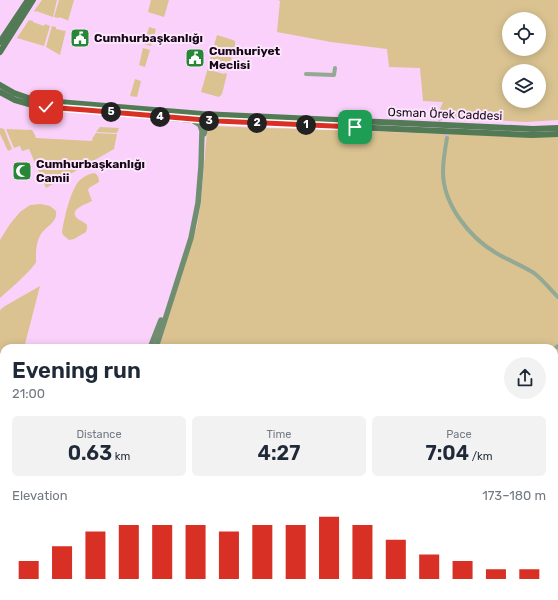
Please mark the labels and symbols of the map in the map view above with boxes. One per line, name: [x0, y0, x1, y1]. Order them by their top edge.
public building icon: Cumhurbaşkanlığı: [69, 27, 91, 49]
place label: Cumhurbaşkanlığı: [94, 31, 203, 45]
place label: Cumhuriyet Meclisi: [209, 44, 281, 72]
public building icon: Cumhuriyet Meclisi: [184, 47, 206, 69]
pin: [29, 90, 63, 124]
pin: 5: [101, 102, 121, 122]
street label: Osman Örek Caddesi: [387, 105, 503, 123]
pin: 4: [150, 107, 170, 127]
pin: [338, 110, 372, 144]
pin: 3: [199, 111, 219, 131]
pin: 2: [247, 113, 267, 133]
pin: 1: [296, 115, 316, 135]
place label: Cumhurbaşkanlığı Camii: [36, 157, 145, 185]
mosque icon: Cumhurbaşkanlığı Camii: [11, 160, 33, 182]

